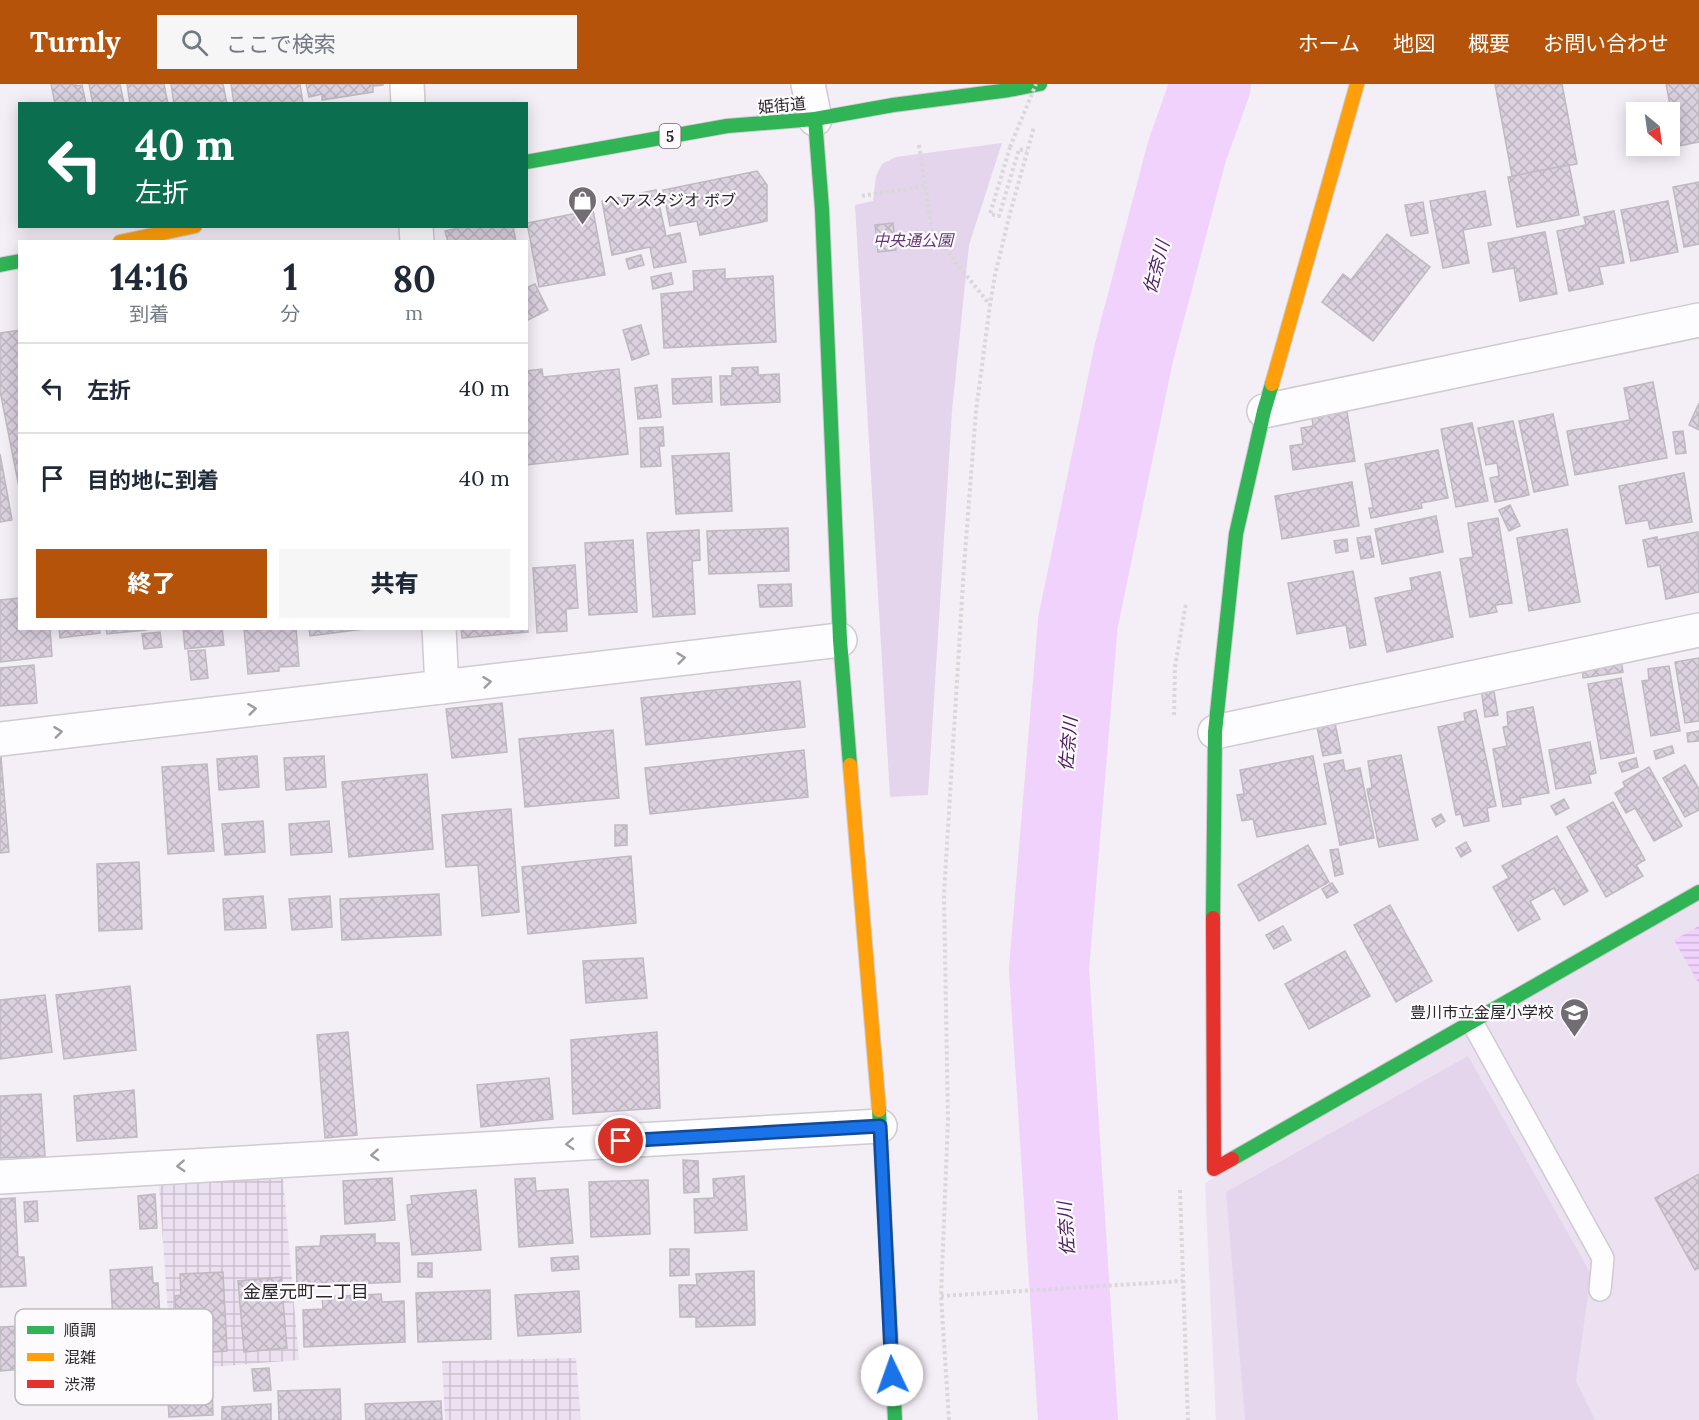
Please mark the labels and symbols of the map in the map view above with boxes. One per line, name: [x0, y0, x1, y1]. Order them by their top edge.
street label: 姫街道: [757, 93, 807, 117]
north arrow: [1626, 102, 1680, 156]
road number: 5: [660, 124, 680, 148]
shop icon: ヘアスタジオ ボブ: [567, 184, 599, 226]
place label: ヘアスタジオ ボブ: [604, 190, 736, 210]
park label: 中央通公園: [873, 230, 955, 250]
water label: 佐奈川: [1138, 236, 1175, 296]
one-way arrow: [676, 653, 685, 665]
one-way arrow: [483, 676, 492, 689]
one-way arrow: [247, 704, 256, 716]
water label: 佐奈川: [1054, 714, 1082, 772]
one-way arrow: [54, 726, 63, 739]
school or university icon: 豊川市立金屋小学校: [1559, 996, 1591, 1038]
place label: 豊川市立金屋小学校: [1410, 1002, 1554, 1022]
pin: [595, 1115, 646, 1166]
one-way arrow: [565, 1138, 574, 1151]
one-way arrow: [371, 1149, 380, 1162]
one-way arrow: [176, 1160, 185, 1173]
water label: 佐奈川: [1053, 1199, 1079, 1257]
district label: 金屋元町二丁目: [243, 1280, 369, 1303]
legend: [15, 1309, 213, 1405]
text: 順調: [64, 1320, 96, 1340]
position arrow: [860, 1343, 924, 1407]
text: 混雑: [64, 1347, 96, 1367]
text: 渋滞: [64, 1374, 96, 1394]

